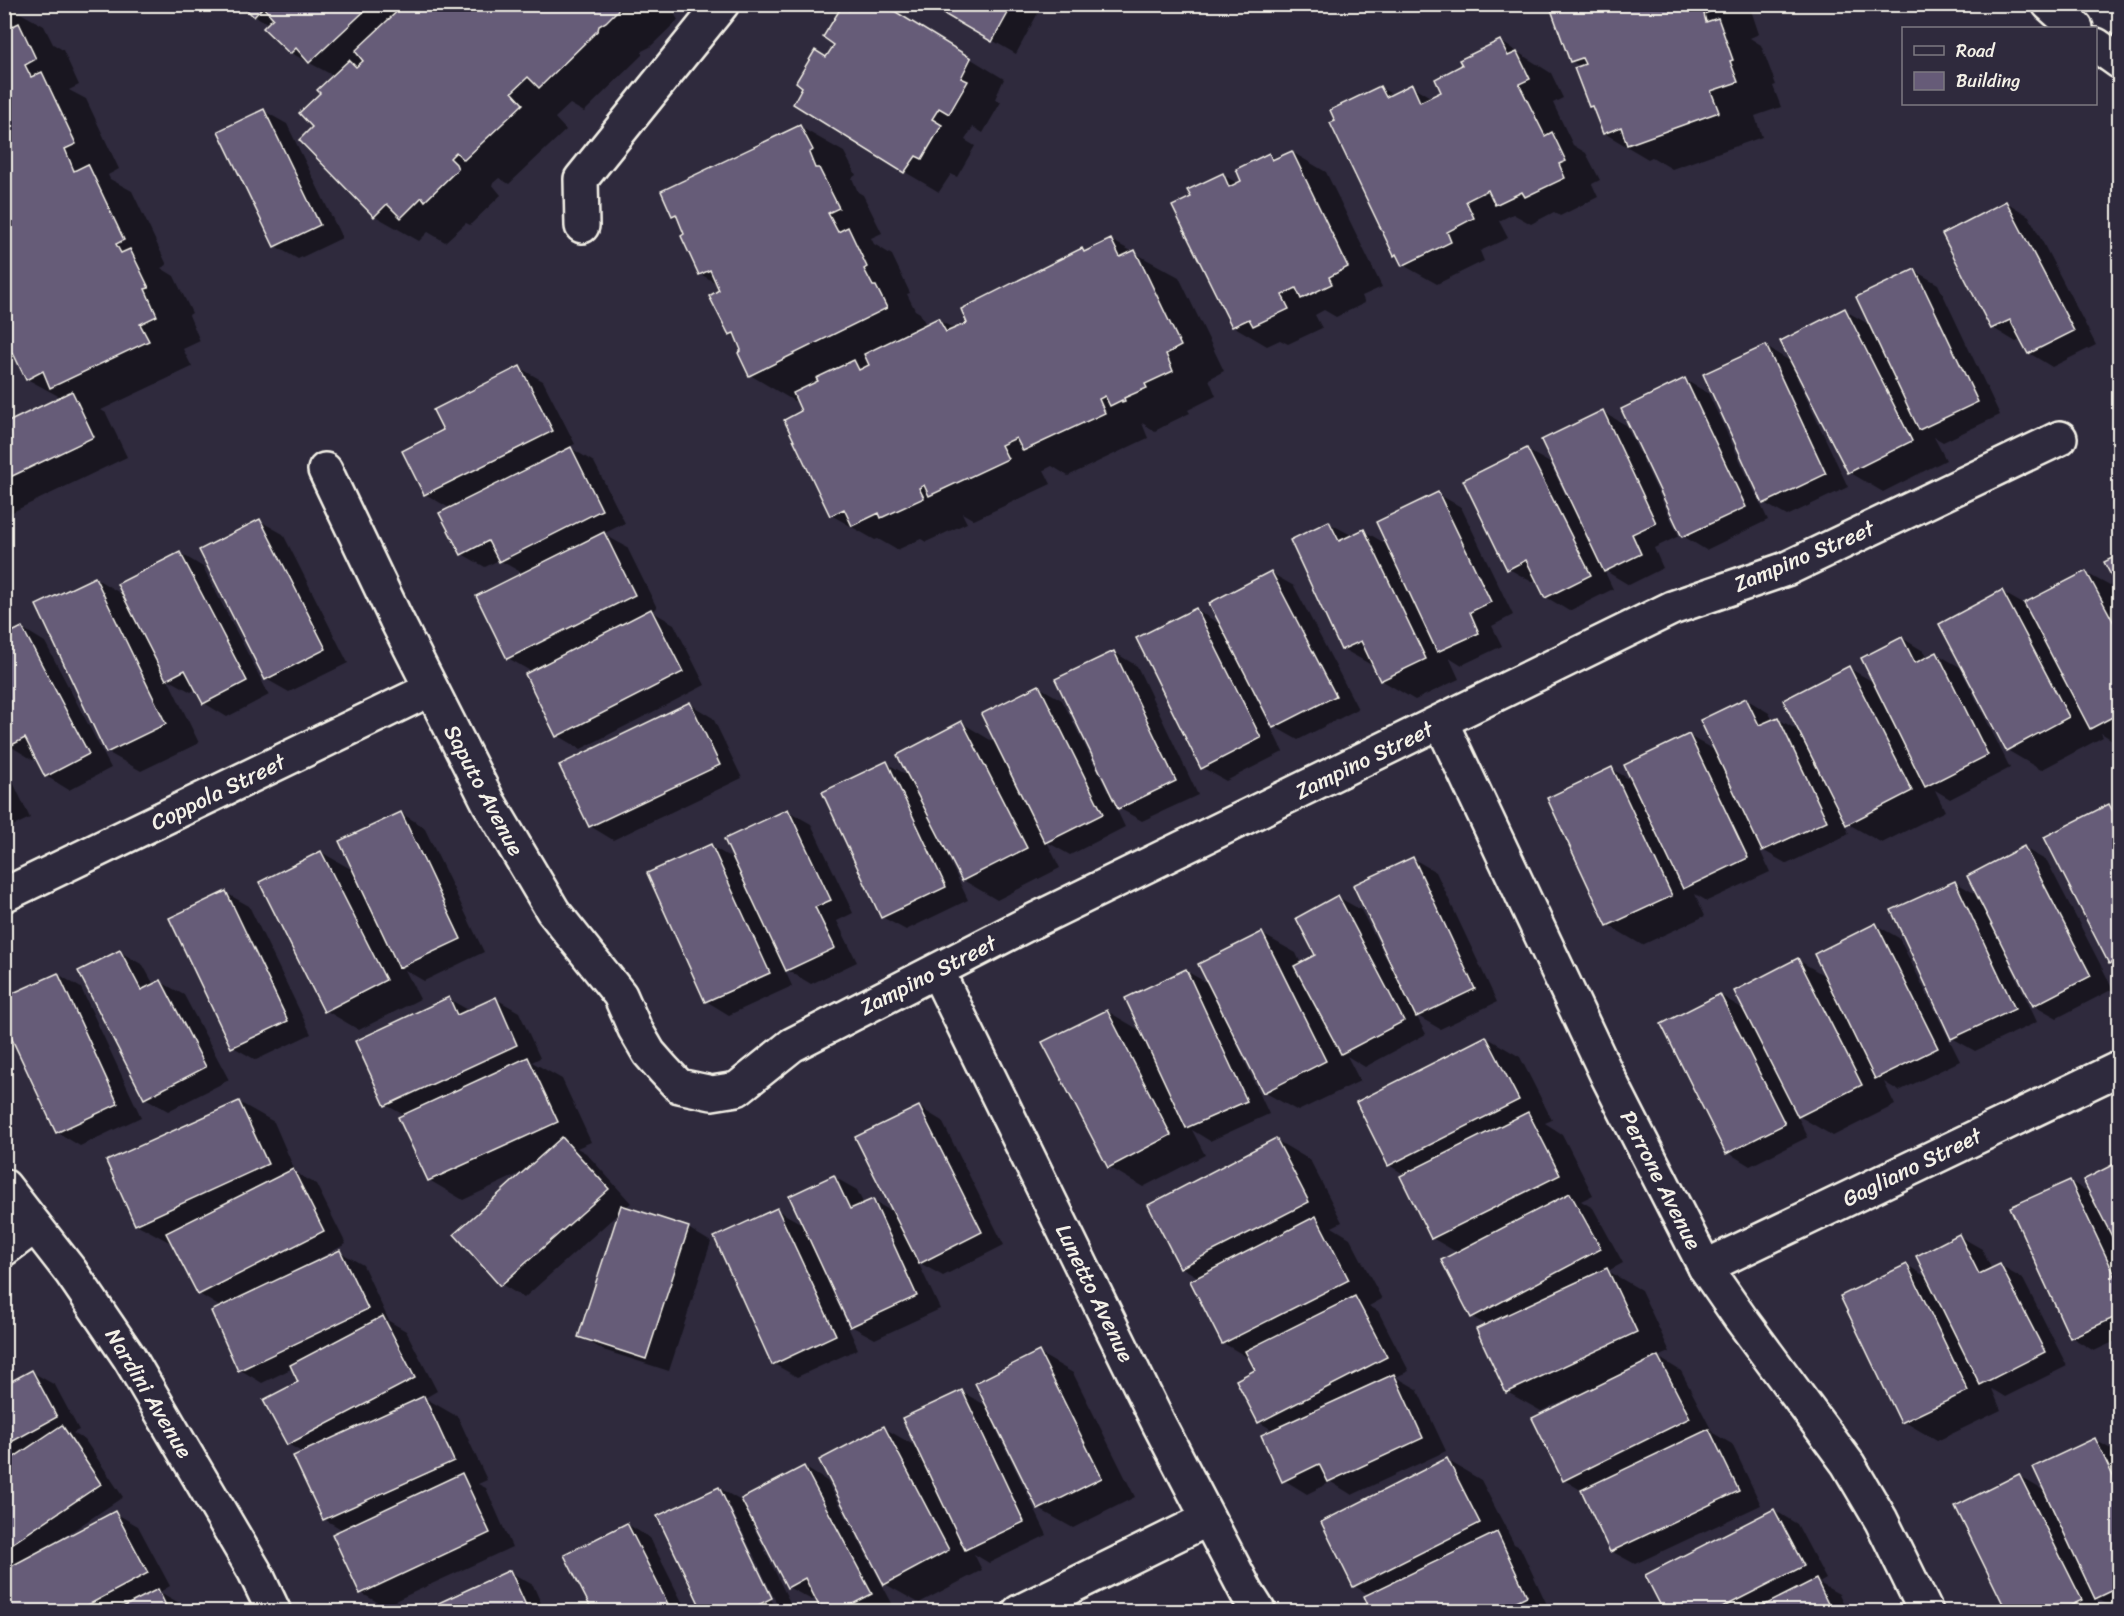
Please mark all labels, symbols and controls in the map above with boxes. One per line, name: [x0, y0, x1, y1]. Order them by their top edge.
legend: [1902, 27, 2097, 105]
text: Road: [1956, 35, 1996, 67]
text: Building: [1956, 65, 2020, 97]
street label: Zampino Street: [1727, 508, 1882, 603]
street label: Zampino Street: [1288, 709, 1441, 810]
street label: Saputo Avenue: [433, 717, 535, 863]
street label: Coppola Street: [144, 742, 293, 842]
street label: Zampino Street: [852, 923, 1005, 1026]
street label: Perrone Avenue: [1609, 1103, 1713, 1257]
street label: Gagliano Street: [1835, 1116, 1990, 1218]
street label: Lunetto Avenue: [1045, 1217, 1146, 1369]
street label: Nardini Avenue: [94, 1320, 204, 1466]

